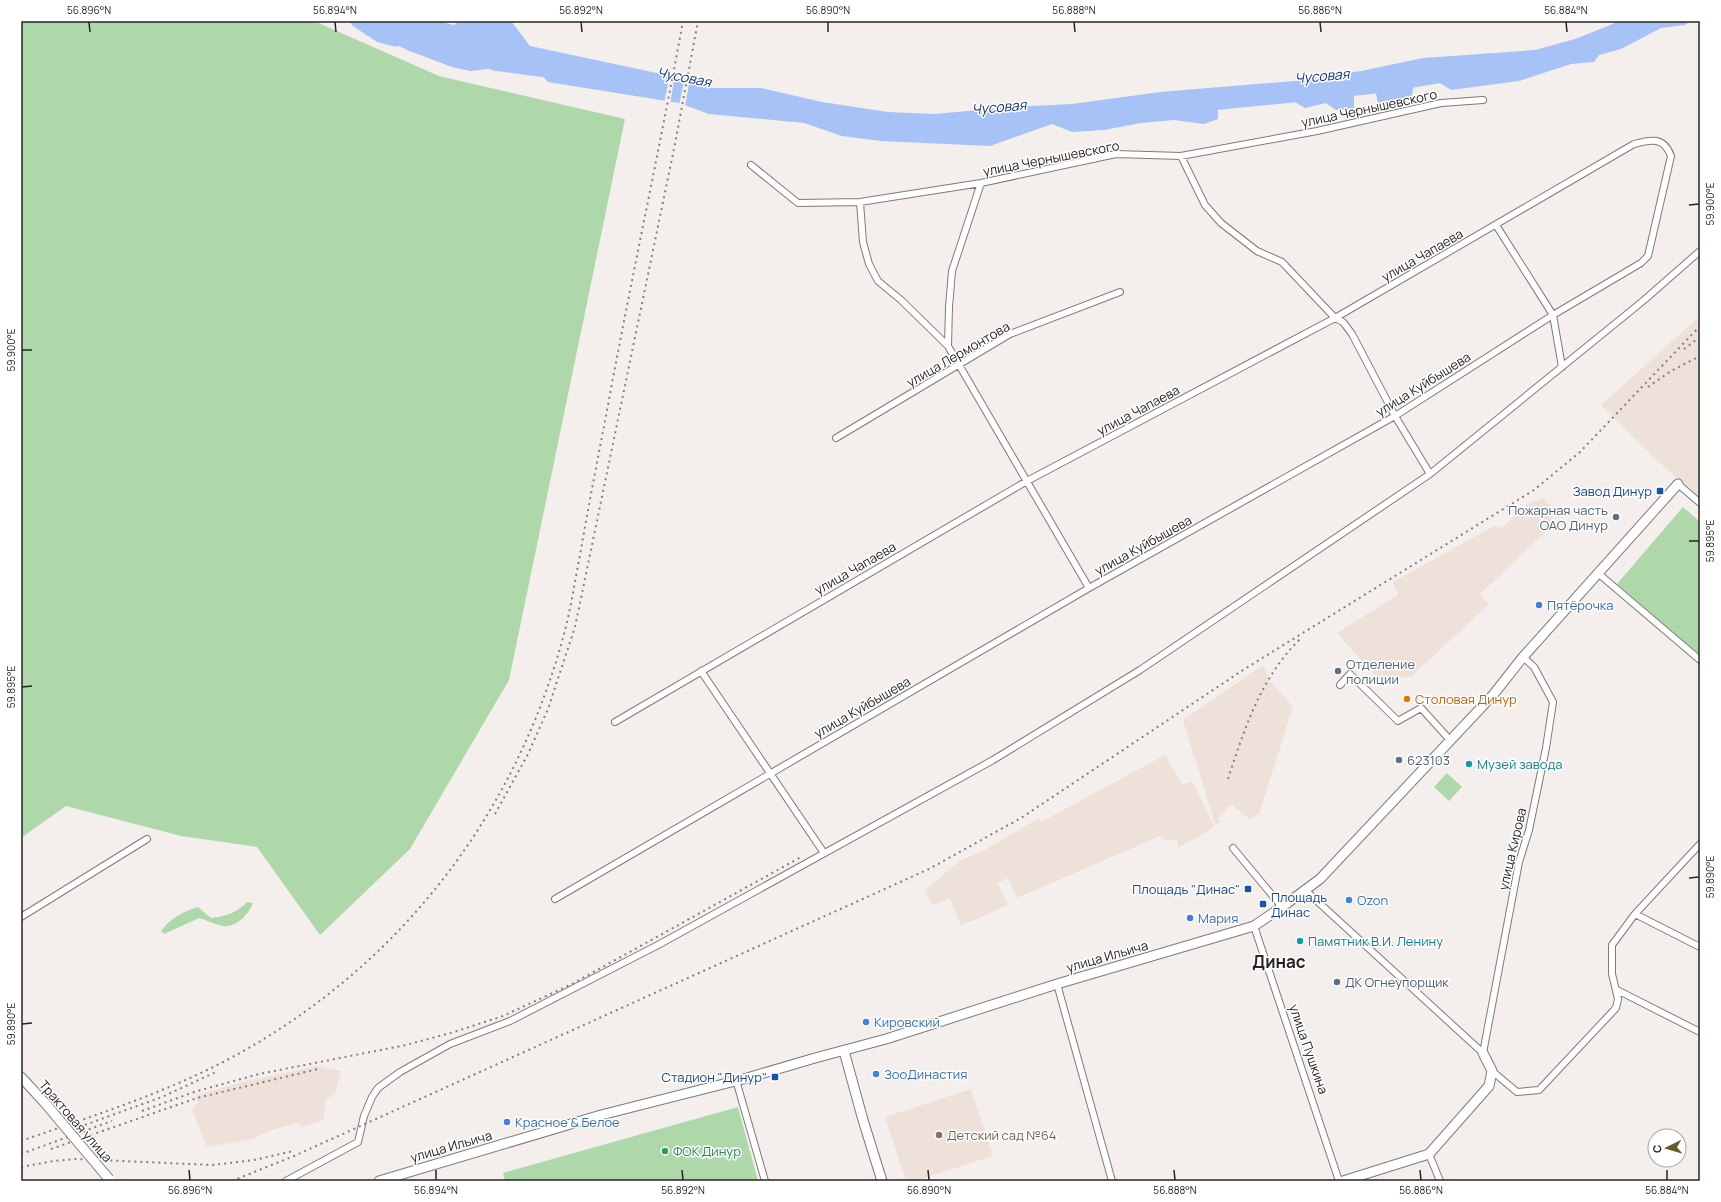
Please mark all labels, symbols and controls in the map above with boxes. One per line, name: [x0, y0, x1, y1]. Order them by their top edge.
text: 56.896°N: [67, 3, 111, 17]
text: 56.894°N: [313, 3, 357, 17]
text: 56.892°N: [559, 3, 603, 17]
text: 56.890°N: [806, 3, 850, 17]
text: 56.888°N: [1052, 3, 1096, 17]
text: 56.886°N: [1298, 3, 1342, 17]
text: 56.884°N: [1544, 3, 1588, 17]
water label: Чусовая: [655, 62, 714, 91]
water label: Чусовая: [1294, 64, 1351, 87]
street label: улица Чернышевского: [1299, 85, 1439, 131]
water label: Чусовая: [971, 95, 1028, 118]
street label: улица Чернышевского: [981, 136, 1121, 180]
text: 59.900°E: [1703, 182, 1717, 225]
street label: улица Чапаева: [1378, 224, 1466, 286]
street label: улица Лермонтова: [903, 317, 1013, 391]
text: 59.900°E: [4, 328, 18, 371]
street label: улица Куйбышева: [1372, 348, 1474, 420]
street label: улица Чапаева: [1093, 381, 1183, 439]
place label: Завод Динур: [1573, 482, 1652, 500]
marker: Завод Динур: [1655, 486, 1665, 496]
place label: Пожарная часть ОАО Динур: [1508, 501, 1608, 534]
street label: улица Куйбышева: [1091, 511, 1195, 579]
marker: Пожарная часть ОАО Динур: [1611, 512, 1621, 522]
text: 59.895°E: [1703, 520, 1717, 562]
street label: улица Чапаева: [811, 537, 899, 599]
place label: Пятёрочка: [1547, 596, 1613, 614]
marker: Пятёрочка: [1534, 600, 1544, 610]
place label: Отделение полиции: [1346, 655, 1415, 688]
text: 59.895°E: [4, 666, 18, 708]
marker: Отделение полиции: [1333, 666, 1343, 676]
street label: улица Куйбышева: [810, 672, 914, 742]
place label: Столовая Динур: [1415, 690, 1517, 708]
marker: Столовая Динур: [1402, 694, 1412, 704]
place label: 623103: [1407, 751, 1450, 769]
marker: 623103: [1394, 755, 1404, 765]
place label: Музей завода: [1477, 755, 1562, 773]
marker: Музей завода: [1464, 759, 1474, 769]
street label: улица Кирова: [1494, 806, 1530, 892]
text: 59.890°E: [1703, 855, 1717, 898]
place label: Площадь "Динас": [1132, 880, 1240, 898]
marker: Площадь "Динас": [1243, 884, 1253, 894]
place label: Площадь Динас: [1271, 888, 1327, 921]
place label: Ozon: [1357, 891, 1388, 909]
marker: Ozon: [1344, 895, 1354, 905]
marker: Площадь Динас: [1258, 899, 1268, 909]
place label: Мария: [1198, 909, 1238, 927]
marker: Мария: [1185, 913, 1195, 923]
place label: Памятник В.И. Ленину: [1308, 932, 1443, 950]
street label: улица Ильича: [1064, 936, 1150, 976]
marker: Памятник В.И. Ленину: [1295, 936, 1305, 946]
district label: Динас: [1252, 950, 1306, 973]
place label: ДК Огнеупорщик: [1345, 973, 1449, 991]
marker: ДК Огнеупорщик: [1332, 977, 1342, 987]
text: 59.890°E: [4, 1002, 18, 1045]
street label: улица Пушкина: [1285, 1002, 1333, 1096]
place label: Кировский: [874, 1013, 940, 1031]
marker: Кировский: [861, 1017, 871, 1027]
place label: ЗооДинастия: [884, 1065, 967, 1083]
place label: Стадион "Динур": [662, 1068, 767, 1086]
marker: ЗооДинастия: [871, 1069, 881, 1079]
marker: Стадион "Динур": [770, 1072, 780, 1082]
street label: Трактовая улица: [35, 1076, 117, 1166]
place label: Красное & Белое: [515, 1113, 620, 1131]
marker: Красное & Белое: [502, 1117, 512, 1127]
street label: улица Ильича: [408, 1126, 494, 1166]
place label: Детский сад №64: [947, 1126, 1057, 1144]
north arrow: [1647, 1128, 1687, 1168]
marker: Детский сад №64: [934, 1130, 944, 1140]
place label: ФОК Динур: [673, 1142, 741, 1160]
text: С: [1649, 1144, 1664, 1154]
marker: ФОК Динур: [660, 1146, 670, 1156]
text: 56.896°N: [168, 1183, 212, 1197]
text: 56.894°N: [414, 1183, 458, 1197]
text: 56.892°N: [661, 1183, 705, 1197]
text: 56.890°N: [907, 1183, 951, 1197]
text: 56.888°N: [1153, 1183, 1197, 1197]
text: 56.886°N: [1399, 1183, 1443, 1197]
text: 56.884°N: [1645, 1183, 1689, 1197]

